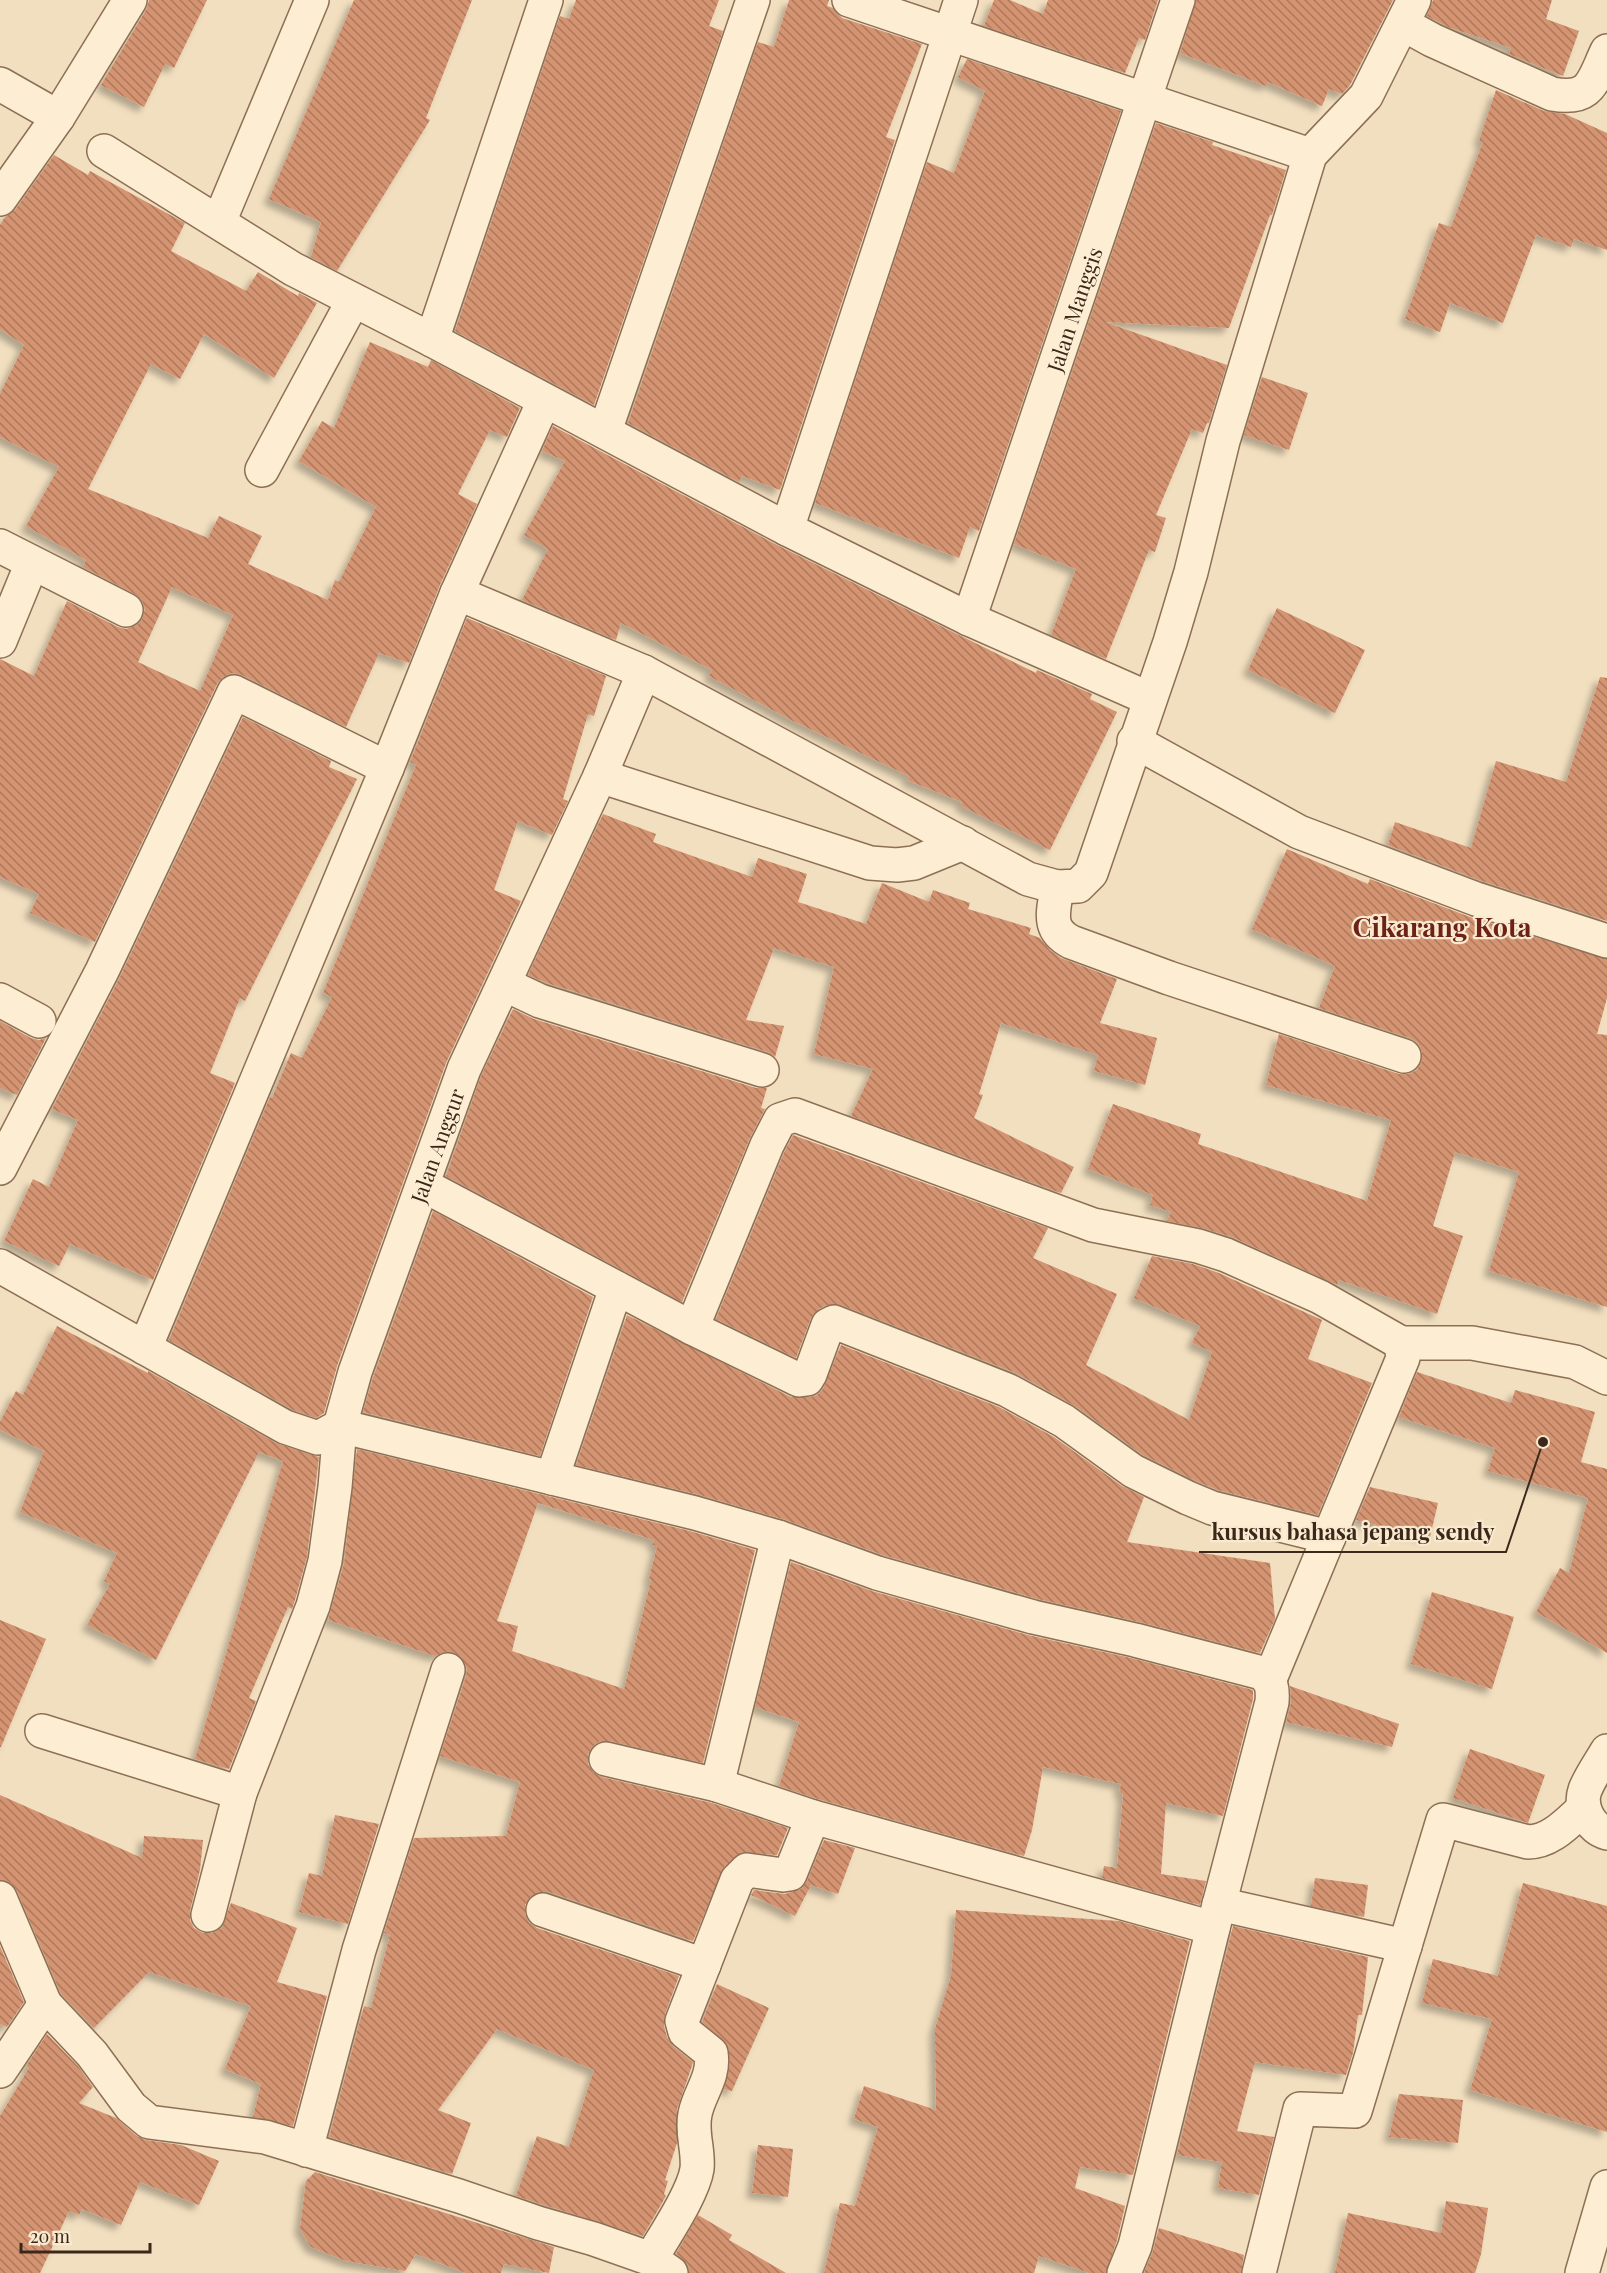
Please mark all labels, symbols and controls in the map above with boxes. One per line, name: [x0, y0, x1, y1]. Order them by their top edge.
street label: Jalan Manggis: [1039, 243, 1108, 376]
district label: Cikarang Kota: [1352, 908, 1532, 944]
street label: Jalan Anggur: [403, 1084, 470, 1207]
callout: kursus bahasa jepang sendy: [1199, 1512, 1506, 1552]
text: kursus bahasa jepang sendy: [1212, 1516, 1495, 1546]
scale bar: [21, 2216, 150, 2254]
text: 20 m: [30, 2224, 70, 2248]

